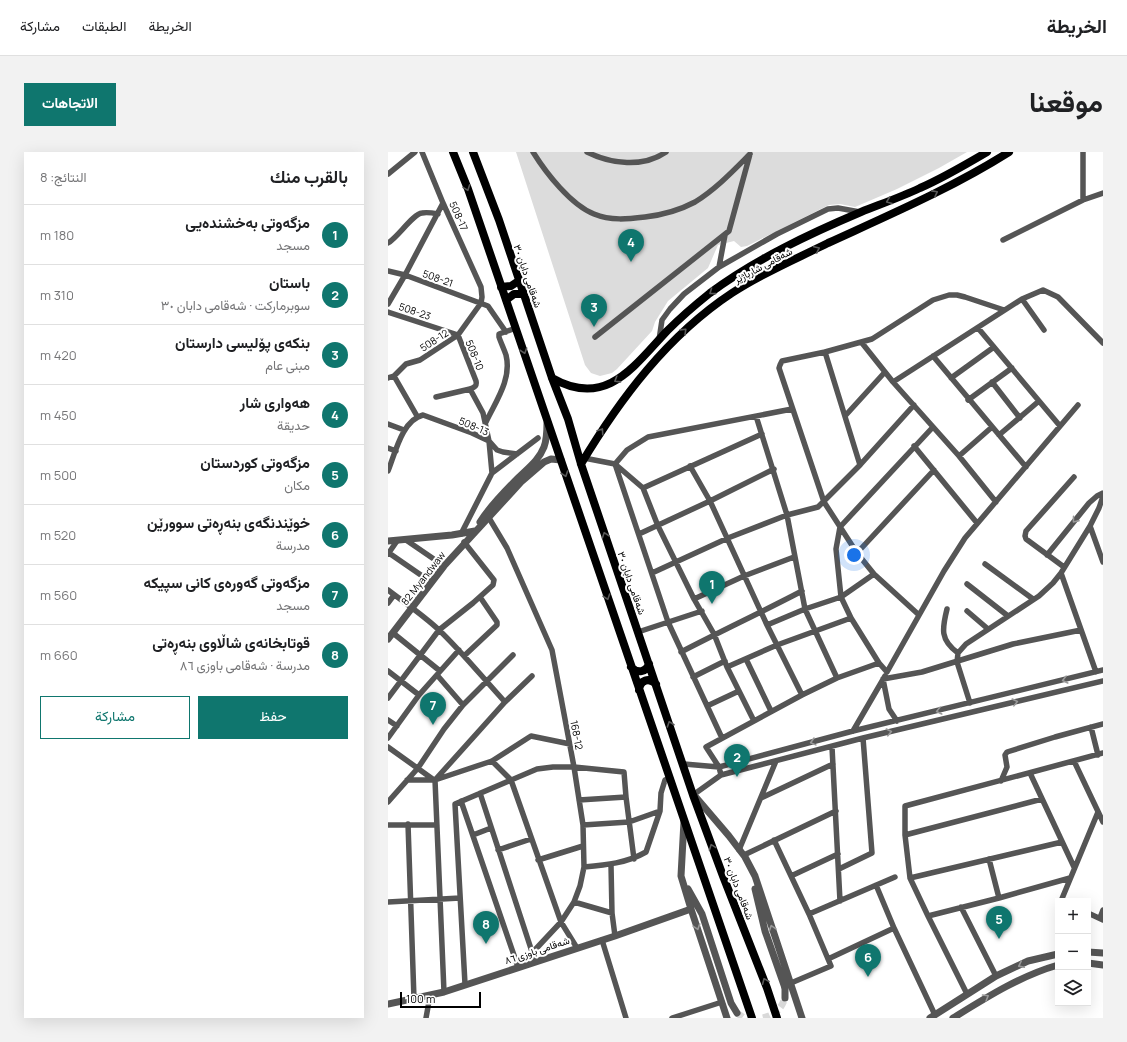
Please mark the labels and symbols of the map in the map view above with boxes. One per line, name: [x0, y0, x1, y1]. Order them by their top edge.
one-way arrow: [463, 185, 471, 192]
one-way arrow: [931, 190, 938, 198]
one-way arrow: [886, 196, 893, 204]
street label: 508-17: [446, 199, 472, 233]
pin: 4: [618, 229, 644, 262]
street label: شەقامی دابان ٣٠: [511, 242, 545, 310]
street label: شەقامی شارباژێر: [730, 244, 795, 287]
one-way arrow: [813, 246, 821, 254]
street label: 508-21: [421, 266, 455, 290]
one-way arrow: [709, 287, 716, 295]
pin: 3: [581, 294, 607, 327]
street label: 508-23: [397, 299, 433, 323]
street label: 508-12: [417, 325, 451, 354]
one-way arrow: [679, 329, 687, 336]
street label: 508-10: [463, 338, 487, 372]
one-way arrow: [519, 347, 527, 354]
one-way arrow: [614, 376, 621, 383]
street label: 508-13: [457, 413, 491, 439]
one-way arrow: [596, 429, 603, 436]
one-way arrow: [561, 470, 569, 477]
one-way arrow: [1073, 515, 1080, 522]
one-way arrow: [601, 532, 609, 539]
your location: [844, 545, 864, 565]
street label: 82 Myandwaw: [398, 548, 449, 608]
street label: شەقامی دابان ٣٠: [615, 549, 649, 617]
pin: 1: [699, 571, 725, 604]
one-way arrow: [603, 593, 611, 600]
one-way arrow: [1062, 675, 1068, 683]
pin: 7: [420, 692, 446, 725]
one-way arrow: [1012, 699, 1018, 707]
one-way arrow: [936, 706, 942, 714]
street label: 168-12: [567, 719, 587, 751]
one-way arrow: [666, 721, 674, 728]
one-way arrow: [885, 729, 892, 737]
one-way arrow: [809, 737, 816, 746]
pin: 2: [724, 744, 750, 777]
one-way arrow: [709, 843, 717, 850]
street label: شەقامی دابان ٣٠: [721, 855, 757, 921]
pin: 5: [986, 906, 1012, 939]
pin: 8: [473, 911, 499, 944]
one-way arrow: [692, 924, 701, 931]
one-way arrow: [769, 924, 777, 931]
street label: شەقامی باوزی ٨٦: [503, 933, 571, 967]
pin: 6: [855, 944, 881, 977]
one-way arrow: [1017, 960, 1025, 968]
one-way arrow: [761, 977, 769, 984]
scale bar: [400, 990, 481, 1009]
one-way arrow: [982, 995, 989, 1002]

